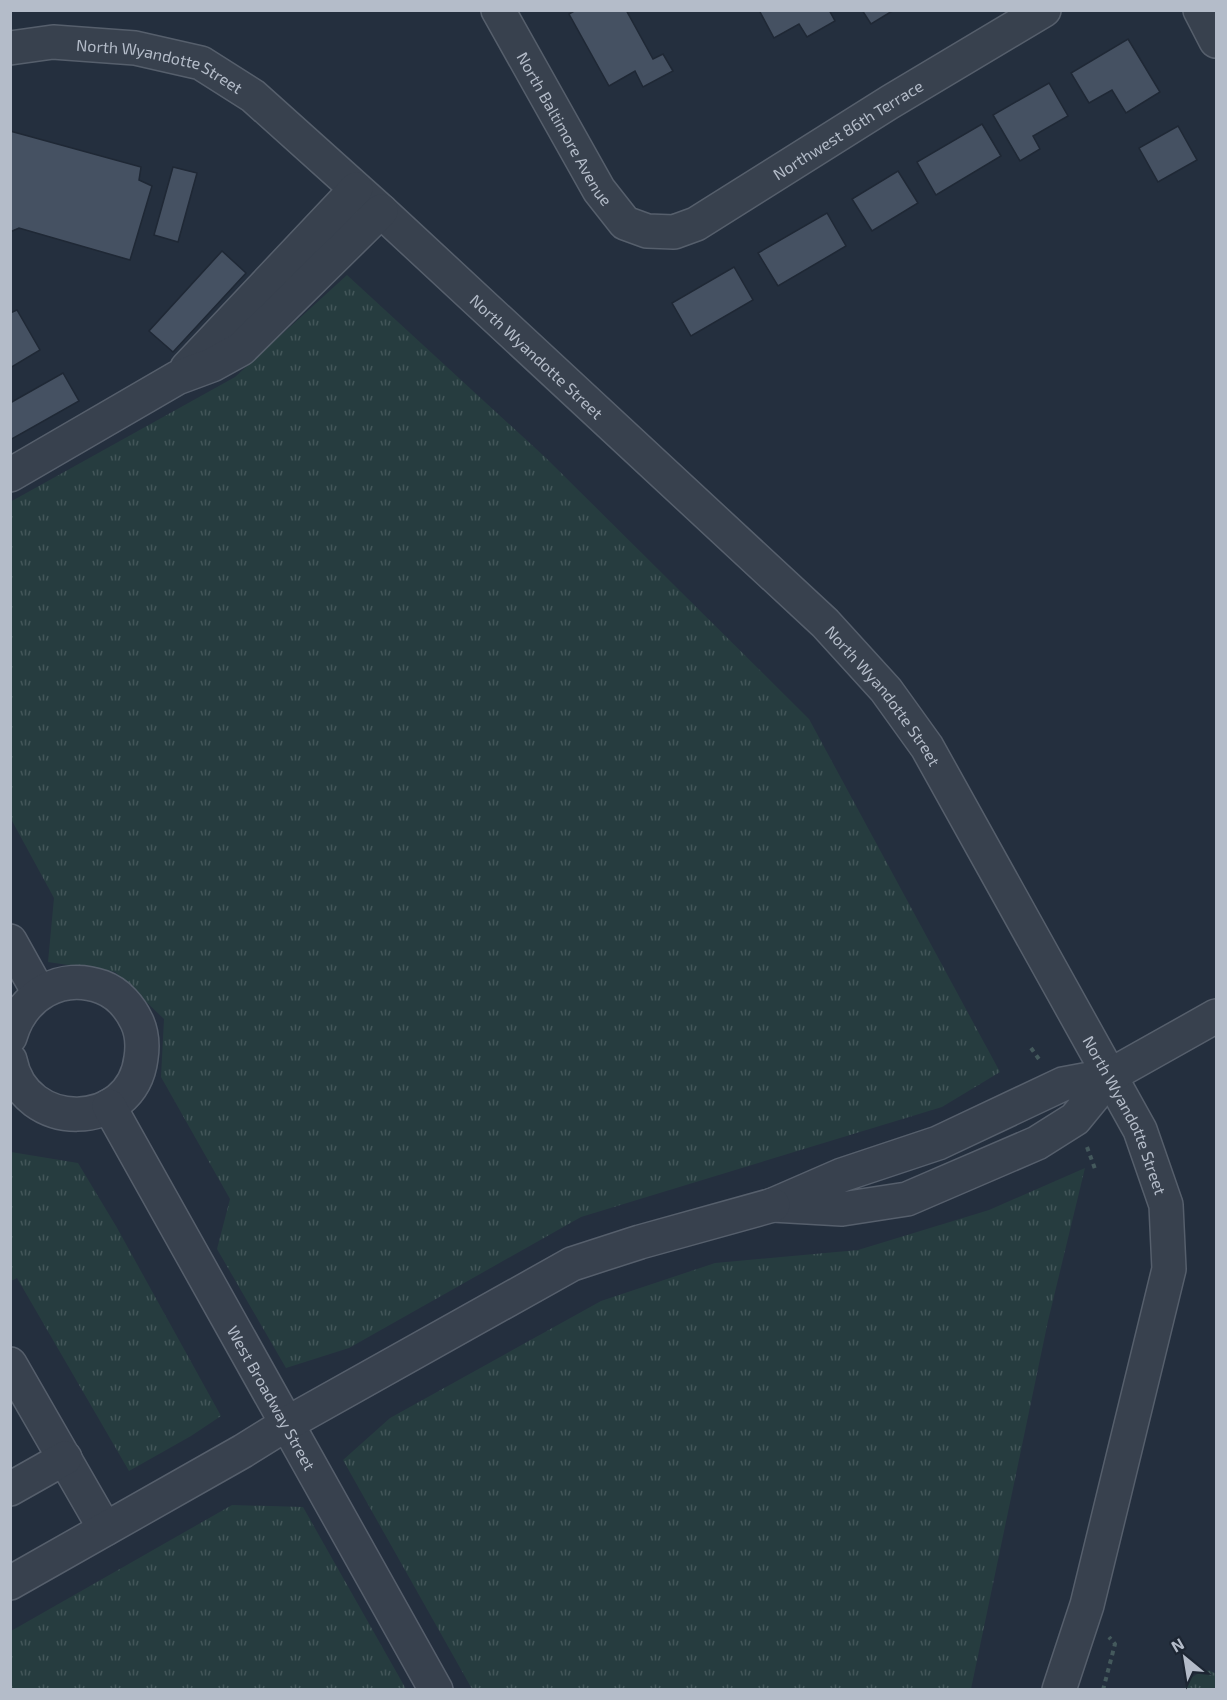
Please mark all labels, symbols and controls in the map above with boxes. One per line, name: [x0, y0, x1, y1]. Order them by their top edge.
street label: North Wyandotte Street: [76, 34, 247, 97]
street label: North Baltimore Avenue: [514, 48, 617, 209]
street label: Northwest 86th Terrace: [769, 75, 926, 183]
street label: North Wyandotte Street: [467, 290, 608, 422]
street label: North Wyandotte Street: [822, 621, 945, 769]
street label: North Wyandotte Street: [1080, 1032, 1171, 1197]
street label: West Broadway Street: [224, 1322, 320, 1473]
north arrow: [1155, 1628, 1215, 1688]
text: N: [1167, 1633, 1187, 1656]

